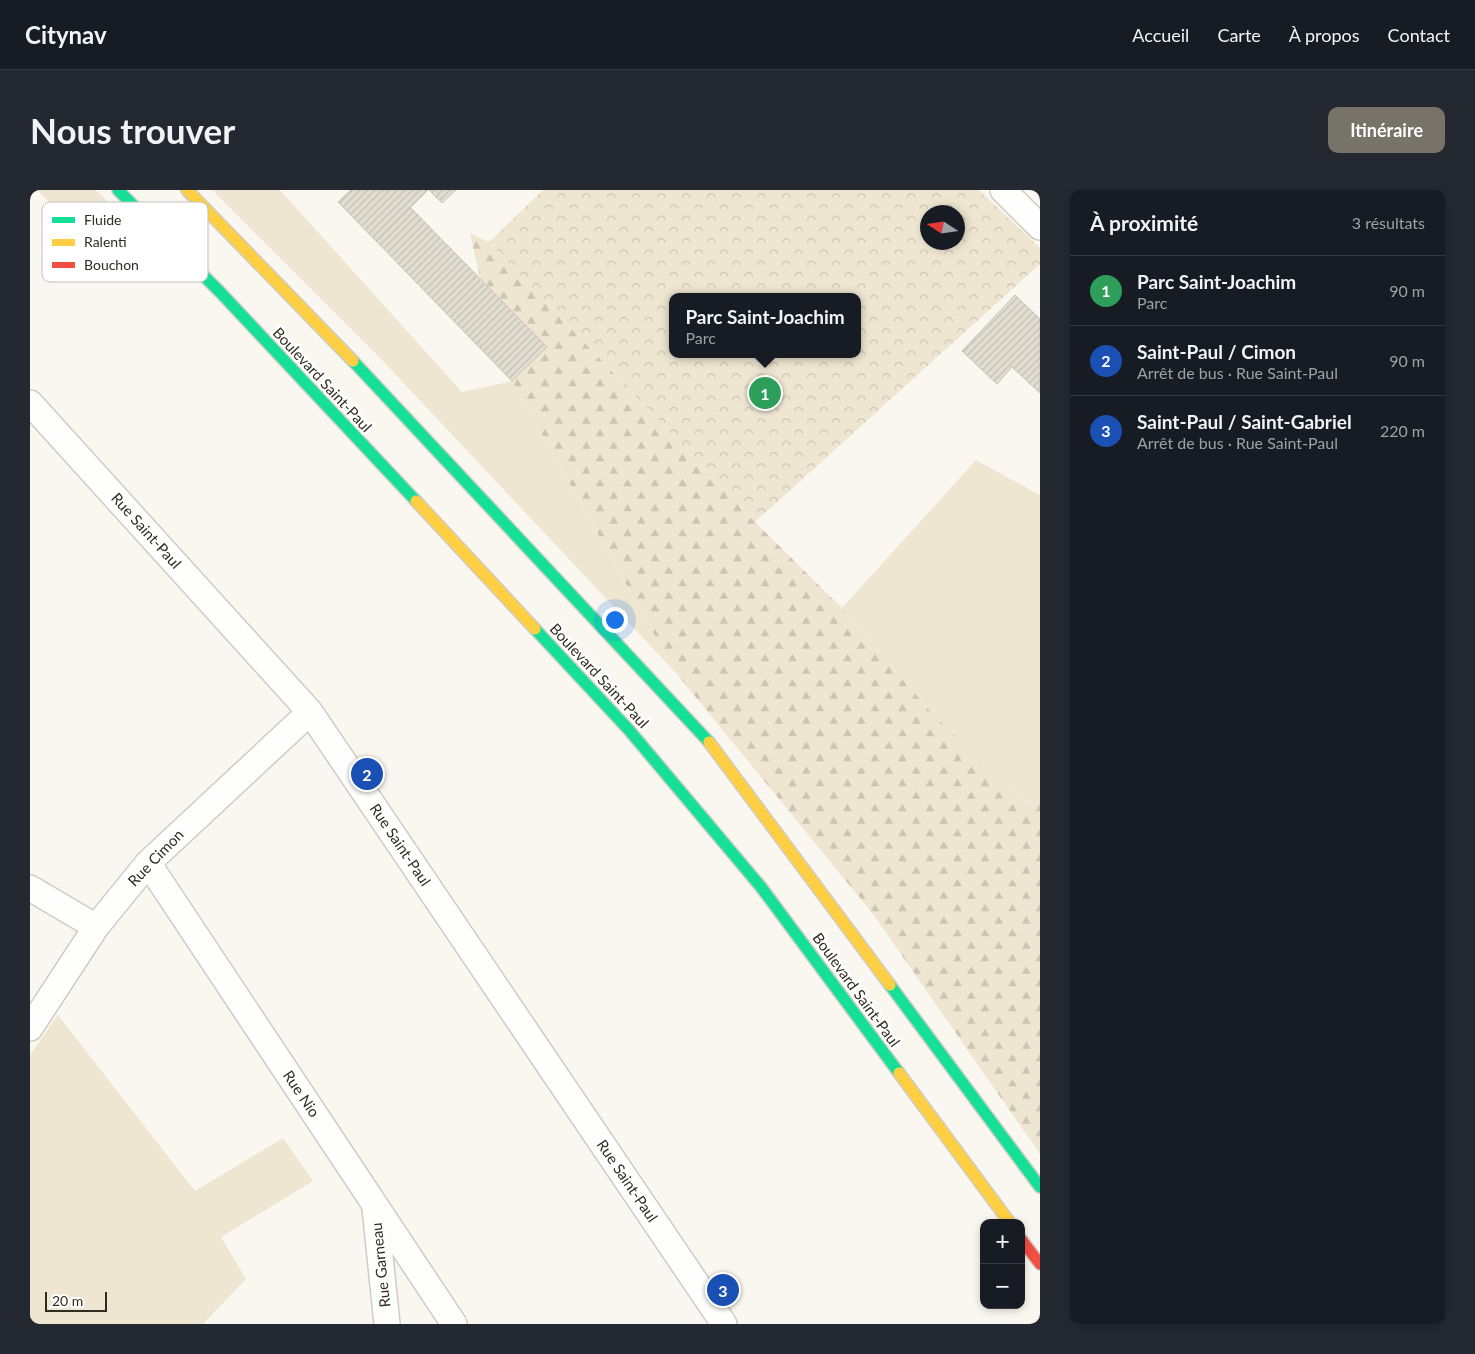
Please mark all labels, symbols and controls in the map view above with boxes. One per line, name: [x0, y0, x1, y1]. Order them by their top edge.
text: Citynav: [25, 20, 107, 49]
text: Accueil: [1132, 24, 1189, 46]
text: Carte: [1217, 24, 1261, 46]
text: À propos: [1289, 24, 1360, 46]
text: Contact: [1388, 24, 1450, 46]
button: Itinéraire: [1328, 107, 1445, 153]
text: Nous trouver: [30, 109, 235, 151]
legend: [42, 202, 208, 282]
north arrow: [920, 205, 965, 250]
text: À proximité: [1090, 210, 1198, 235]
text: Fluide: [84, 211, 122, 228]
text: 3 résultats: [1352, 213, 1425, 232]
text: Ralenti: [84, 233, 127, 250]
text: Bouchon: [84, 256, 139, 273]
text: Parc Saint-Joachim: [1137, 270, 1296, 293]
text: 1: [1101, 281, 1111, 300]
text: 90 m: [1389, 281, 1425, 300]
popup: [669, 293, 861, 358]
text: Parc: [1137, 293, 1167, 312]
text: Parc Saint-Joachim: [685, 305, 845, 328]
street label: Boulevard Saint-Paul: [270, 323, 376, 435]
text: Parc: [685, 328, 716, 347]
text: Saint-Paul / Cimon: [1137, 340, 1296, 363]
text: 2: [1101, 351, 1111, 370]
text: 90 m: [1389, 351, 1425, 370]
text: Arrêt de bus · Rue Saint-Paul: [1137, 363, 1338, 382]
pin: 1: [749, 374, 781, 412]
text: Saint-Paul / Saint-Gabriel: [1137, 410, 1352, 433]
text: 3: [1101, 421, 1111, 440]
text: 220 m: [1380, 421, 1425, 440]
text: Arrêt de bus · Rue Saint-Paul: [1137, 433, 1338, 452]
street label: Rue Saint-Paul: [108, 489, 185, 572]
your location: [602, 607, 628, 633]
street label: Boulevard Saint-Paul: [547, 619, 653, 731]
pin: 2: [351, 755, 383, 793]
street label: Rue Saint-Paul: [367, 800, 435, 889]
street label: Rue Cimon: [124, 825, 187, 889]
street label: Boulevard Saint-Paul: [809, 929, 904, 1050]
street label: Rue Nio: [280, 1067, 324, 1120]
street label: Rue Saint-Paul: [594, 1136, 662, 1225]
map controls: [980, 1219, 1025, 1309]
button: +: [980, 1219, 1025, 1264]
street label: Rue Garneau: [367, 1222, 393, 1308]
button: −: [980, 1264, 1025, 1309]
pin: 3: [707, 1271, 739, 1309]
scale bar: [45, 1289, 108, 1312]
text: 20 m: [52, 1292, 83, 1309]

